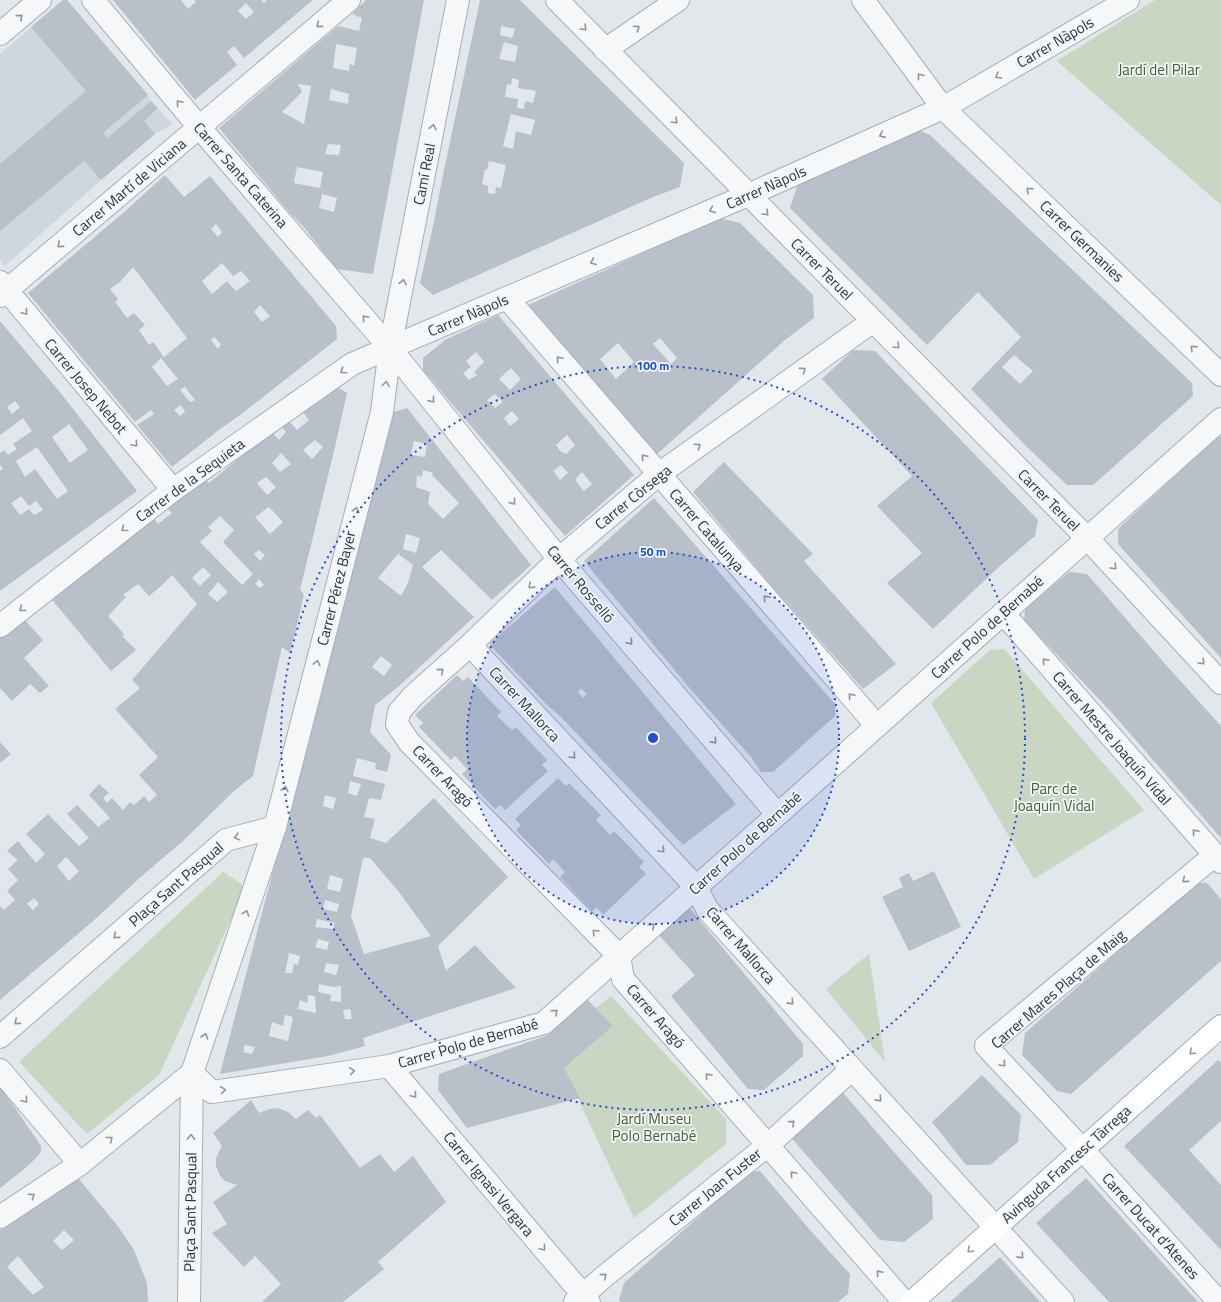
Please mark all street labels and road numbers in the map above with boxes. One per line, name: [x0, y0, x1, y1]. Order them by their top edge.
street label: Carrer Nàpols: [1012, 11, 1098, 73]
street label: Carrer Santa Caterina: [188, 117, 294, 234]
street label: Carrer Martí de Viciana: [67, 132, 191, 242]
street label: Camí Real: [407, 141, 441, 207]
street label: Carrer Nàpols: [722, 159, 810, 215]
street label: Carrer Germanies: [1034, 195, 1130, 287]
street label: Carrer Teruel: [785, 232, 859, 306]
street label: Carrer Nàpols: [424, 288, 512, 342]
street label: Carrer Josep Nebot: [39, 333, 133, 439]
street label: Carrer de la Sequieta: [131, 432, 250, 528]
street label: Carrer Còrsega: [590, 459, 677, 535]
street label: Carrer Teruel: [1012, 463, 1086, 537]
street label: Carrer Catalunya: [664, 483, 750, 577]
street label: Carrer Pérez Bayer: [311, 528, 361, 648]
street label: Carrer Rosselló: [542, 540, 621, 628]
street label: Carrer Polo de Bernabé: [925, 570, 1049, 684]
street label: Carrer Mallorca: [484, 661, 566, 747]
street label: Carrer Mestre Joaquín Vidal: [1047, 666, 1177, 810]
street label: Carrer Aragó: [407, 740, 479, 813]
street label: Carrer Polo de Bernabé: [683, 786, 807, 900]
street label: Plaça Sant Pasqual: [123, 836, 229, 932]
street label: Carrer Mallorca: [701, 901, 781, 989]
street label: Carrer Mares Plaça de Maig: [985, 924, 1131, 1054]
street label: Carrer Aragó: [621, 979, 691, 1054]
street label: Carrer Polo de Bernabé: [395, 1012, 541, 1074]
street label: Avinguda Francesc Tàrrega: [996, 1099, 1136, 1229]
street label: Carrer Ignasi Vergara: [438, 1126, 540, 1242]
street label: Carrer Joan Fuster: [664, 1142, 766, 1232]
street label: Plaça Sant Pasqual: [177, 1152, 203, 1272]
street label: Carrer Ducat d'Atenes: [1097, 1167, 1205, 1285]

